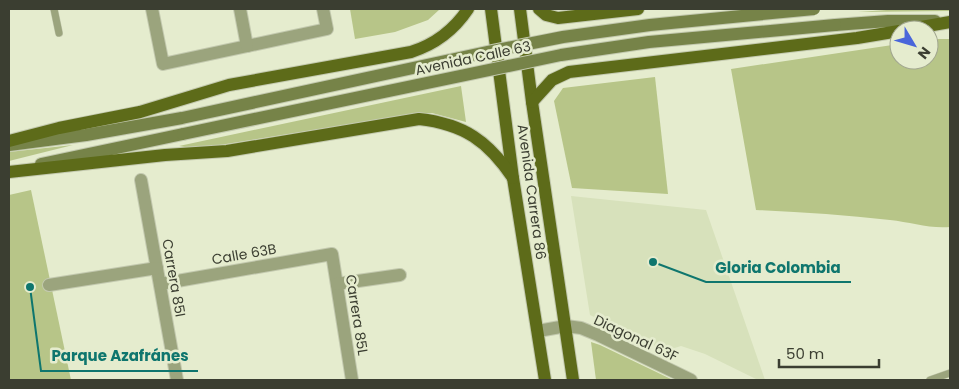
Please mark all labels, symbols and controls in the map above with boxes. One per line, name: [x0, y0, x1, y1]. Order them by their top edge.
north arrow: [889, 20, 939, 70]
street label: Avenida Calle 63: [413, 36, 533, 80]
text: N: [913, 43, 935, 63]
street label: Avenida Carrera 86: [513, 123, 551, 261]
street label: Carrera 85I: [157, 237, 191, 319]
street label: Calle 63B: [210, 238, 278, 270]
callout: Gloria Colombia: [706, 252, 851, 282]
text: Gloria Colombia: [715, 257, 841, 278]
street label: Carrera 85L: [341, 273, 373, 357]
street label: Diagonal 63F: [591, 310, 681, 366]
scale bar: [779, 336, 879, 368]
callout: Parque Azafránes: [41, 341, 198, 371]
text: 50 m: [786, 343, 824, 364]
text: Parque Azafránes: [51, 345, 189, 366]

